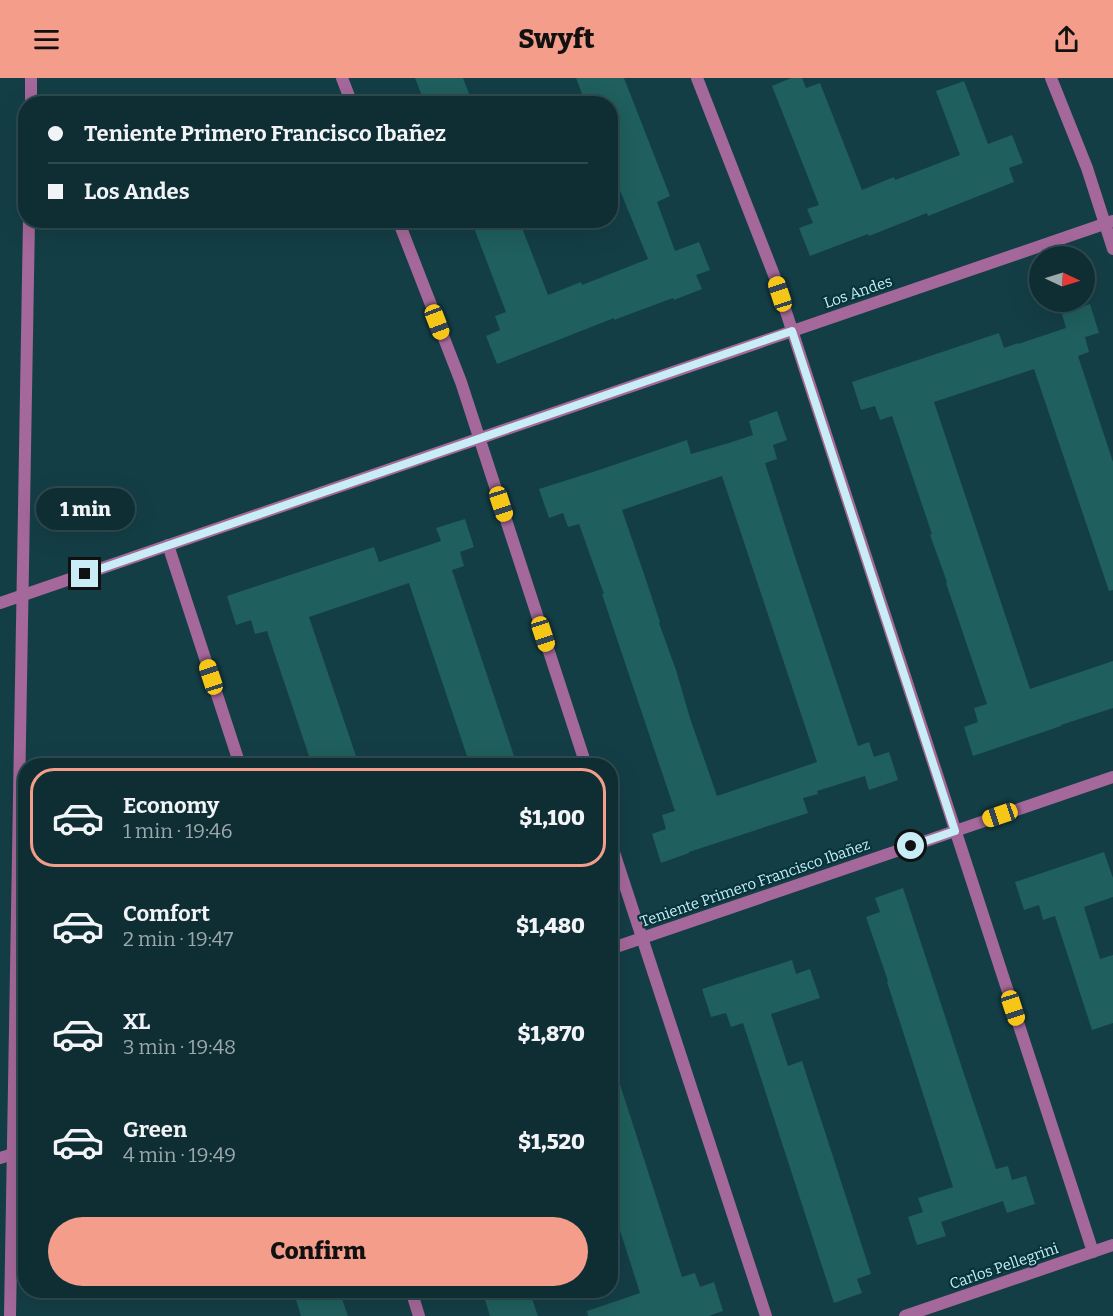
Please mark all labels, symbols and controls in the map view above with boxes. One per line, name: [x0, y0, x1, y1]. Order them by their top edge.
icon: menu: [30, 23, 63, 56]
text: Swyft: [518, 23, 595, 55]
icon: share: [1050, 23, 1083, 56]
text: Teniente Primero Francisco Ibañez: [84, 120, 446, 147]
text: Los Andes: [84, 178, 189, 205]
north arrow: [1029, 246, 1095, 312]
map controls: [1029, 246, 1095, 312]
street label: Los Andes: [822, 272, 894, 312]
car: [766, 274, 794, 314]
car: [422, 302, 452, 342]
car: [487, 484, 515, 524]
callout: 1 min: [36, 487, 134, 529]
text: 1 min: [60, 497, 111, 521]
route end: [71, 560, 98, 587]
car: [529, 614, 557, 654]
car: [197, 657, 225, 697]
icon: car: [51, 791, 105, 845]
text: Economy: [123, 792, 219, 819]
car: [980, 801, 1020, 829]
text: $1,100: [519, 804, 585, 831]
text: 1 min · 19:46: [123, 819, 233, 843]
route start: [897, 832, 924, 859]
street label: Teniente Primero Francisco Ibañez: [638, 835, 872, 931]
icon: car: [51, 899, 105, 953]
text: Comfort: [123, 900, 210, 927]
text: $1,480: [516, 912, 585, 939]
text: 2 min · 19:47: [123, 927, 233, 951]
car: [999, 988, 1027, 1028]
icon: car: [51, 1007, 105, 1061]
text: XL: [123, 1008, 150, 1035]
text: $1,870: [517, 1020, 585, 1047]
text: 3 min · 19:48: [123, 1035, 236, 1059]
icon: car: [51, 1115, 105, 1169]
text: Green: [123, 1116, 187, 1143]
text: $1,520: [518, 1128, 585, 1155]
text: 4 min · 19:49: [123, 1143, 236, 1167]
button: Confirm: [48, 1217, 588, 1286]
street label: Carlos Pellegrini: [947, 1239, 1061, 1293]

